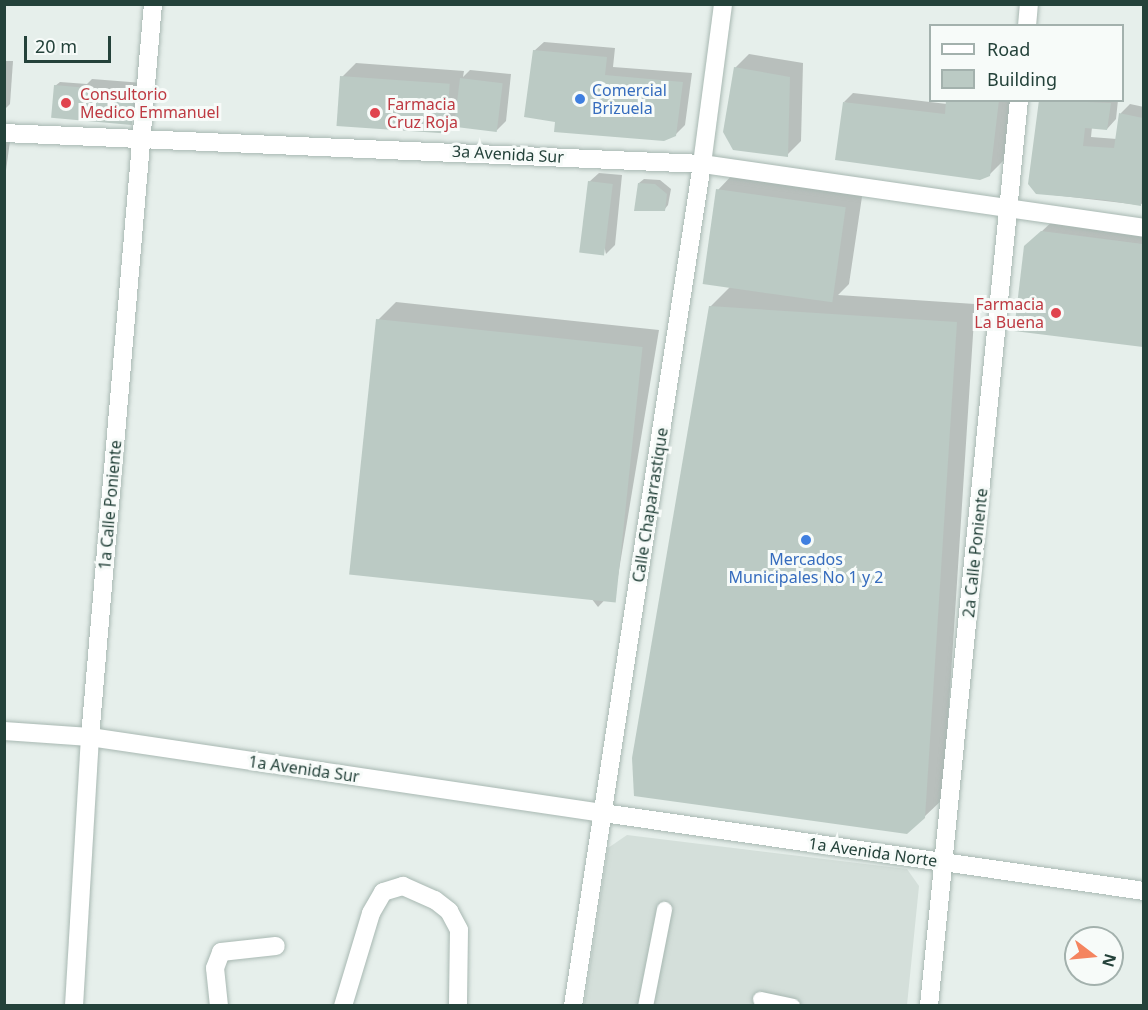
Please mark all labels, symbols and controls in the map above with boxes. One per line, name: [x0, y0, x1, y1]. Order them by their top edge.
scale bar: [27, 24, 114, 62]
legend: [929, 24, 1124, 102]
text: 20 m: [35, 34, 77, 58]
text: Road: [987, 37, 1030, 61]
text: Building: [987, 67, 1057, 91]
place label: Comercial Brizuela: [592, 80, 667, 118]
place label: Consultorio Medico Emmanuel: [80, 84, 220, 122]
marker: Comercial Brizuela: [573, 92, 587, 106]
marker: Consultorio Medico Emmanuel: [57, 94, 75, 112]
place label: Farmacia Cruz Roja: [387, 94, 458, 132]
marker: Farmacia Cruz Roja: [368, 106, 382, 120]
street label: 3a Avenida Sur: [452, 141, 564, 167]
place label: Farmacia La Buena: [974, 294, 1044, 332]
marker: Farmacia La Buena: [1049, 306, 1063, 320]
street label: Calle Chaparrastique: [628, 426, 672, 584]
street label: 1a Calle Poniente: [95, 439, 125, 571]
street label: 2a Calle Poniente: [959, 487, 991, 619]
marker: Mercados Municipales No 1 y 2: [799, 533, 813, 547]
place label: Mercados Municipales No 1 y 2: [729, 549, 883, 587]
street label: 1a Avenida Sur: [247, 752, 361, 786]
street label: 1a Avenida Norte: [807, 833, 939, 871]
north arrow: [1064, 926, 1124, 986]
text: N: [1097, 951, 1122, 970]

